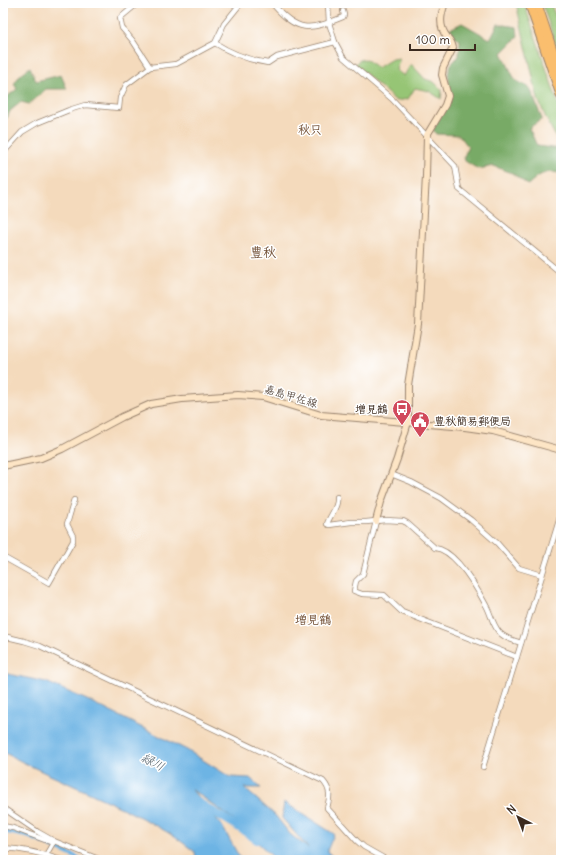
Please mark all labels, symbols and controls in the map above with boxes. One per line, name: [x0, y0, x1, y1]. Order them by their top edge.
scale bar: [410, 26, 475, 52]
text: 100 m: [416, 32, 450, 47]
district label: 秋只: [298, 122, 322, 137]
district label: 豊秋: [250, 244, 276, 261]
street label: 嘉島甲佐線: [263, 382, 319, 410]
bus stop icon: 増見鶴: [391, 398, 413, 426]
place label: 増見鶴: [355, 402, 388, 416]
public building icon: 豊秋簡易郵便局: [409, 410, 431, 438]
place label: 豊秋簡易郵便局: [434, 414, 511, 428]
district label: 増見鶴: [295, 612, 331, 627]
water label: 緑川: [139, 749, 167, 774]
north arrow: [498, 797, 538, 837]
text: N: [504, 802, 519, 817]

